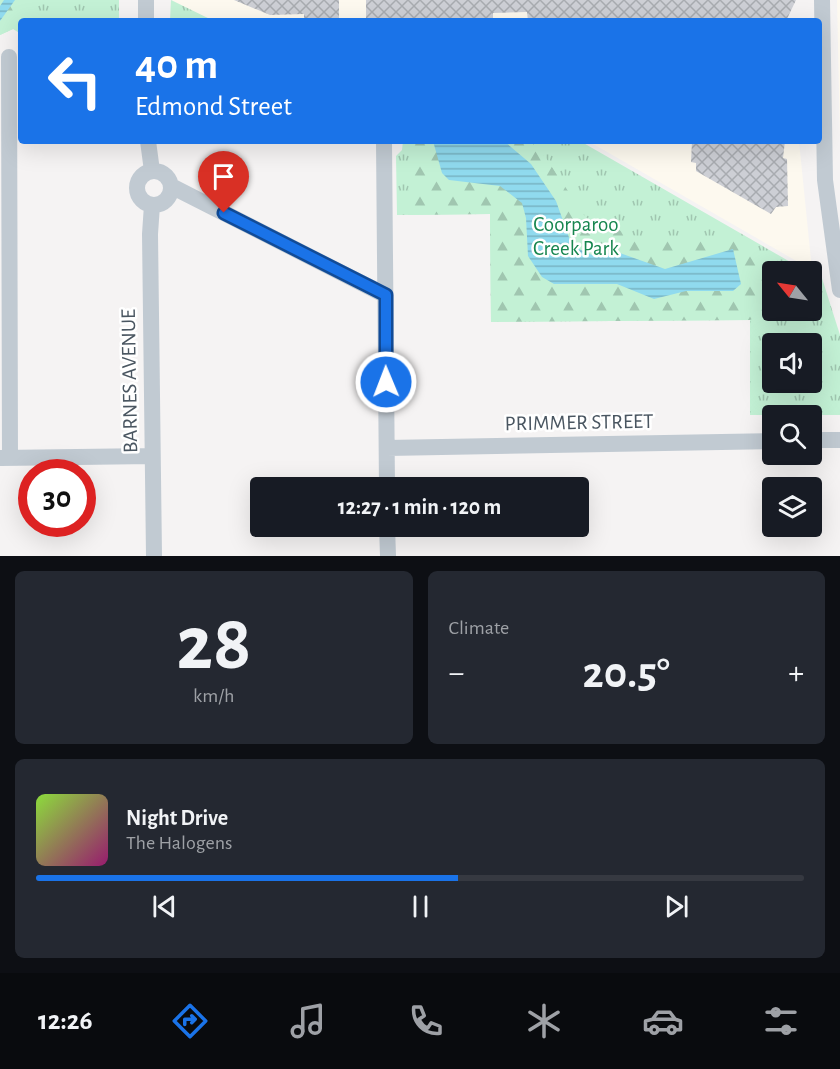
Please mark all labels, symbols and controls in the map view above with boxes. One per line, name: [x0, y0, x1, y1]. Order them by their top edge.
icon: left: [36, 42, 114, 120]
text: 40 m: [135, 44, 218, 86]
text: Edmond Street: [135, 93, 292, 120]
pin: [198, 151, 249, 213]
icon: arrive: [207, 160, 240, 193]
park label: Coorparoo Creek Park: [533, 214, 619, 259]
north arrow: [762, 261, 822, 321]
map controls: [762, 261, 822, 537]
street label: BARNES AVENUE: [118, 309, 141, 453]
button: sound: [762, 333, 822, 393]
position arrow: [354, 350, 418, 414]
button: search: [762, 405, 822, 465]
street label: PRIMMER STREET: [505, 411, 654, 434]
speed limit sign: 30: [18, 459, 96, 537]
button: layers: [762, 477, 822, 537]
text: 12:27 · 1 min · 120 m: [338, 496, 501, 518]
text: 28: [176, 606, 251, 684]
text: Climate: [449, 618, 509, 638]
text: 20.5°: [582, 651, 670, 696]
text: −: [449, 657, 464, 690]
text: +: [788, 657, 804, 690]
text: km/h: [193, 686, 234, 706]
text: Night Drive: [126, 807, 228, 829]
text: The Halogens: [126, 833, 232, 853]
icon: previous: [148, 890, 181, 923]
icon: pause: [404, 890, 437, 923]
icon: next: [660, 890, 693, 923]
icon: directions: [169, 1000, 211, 1042]
icon: music: [287, 1000, 329, 1042]
icon: phone: [405, 1000, 447, 1042]
icon: climate: [523, 1000, 565, 1042]
icon: car: [642, 1000, 684, 1042]
icon: filters: [760, 1000, 802, 1042]
text: 12:26: [38, 1007, 93, 1034]

